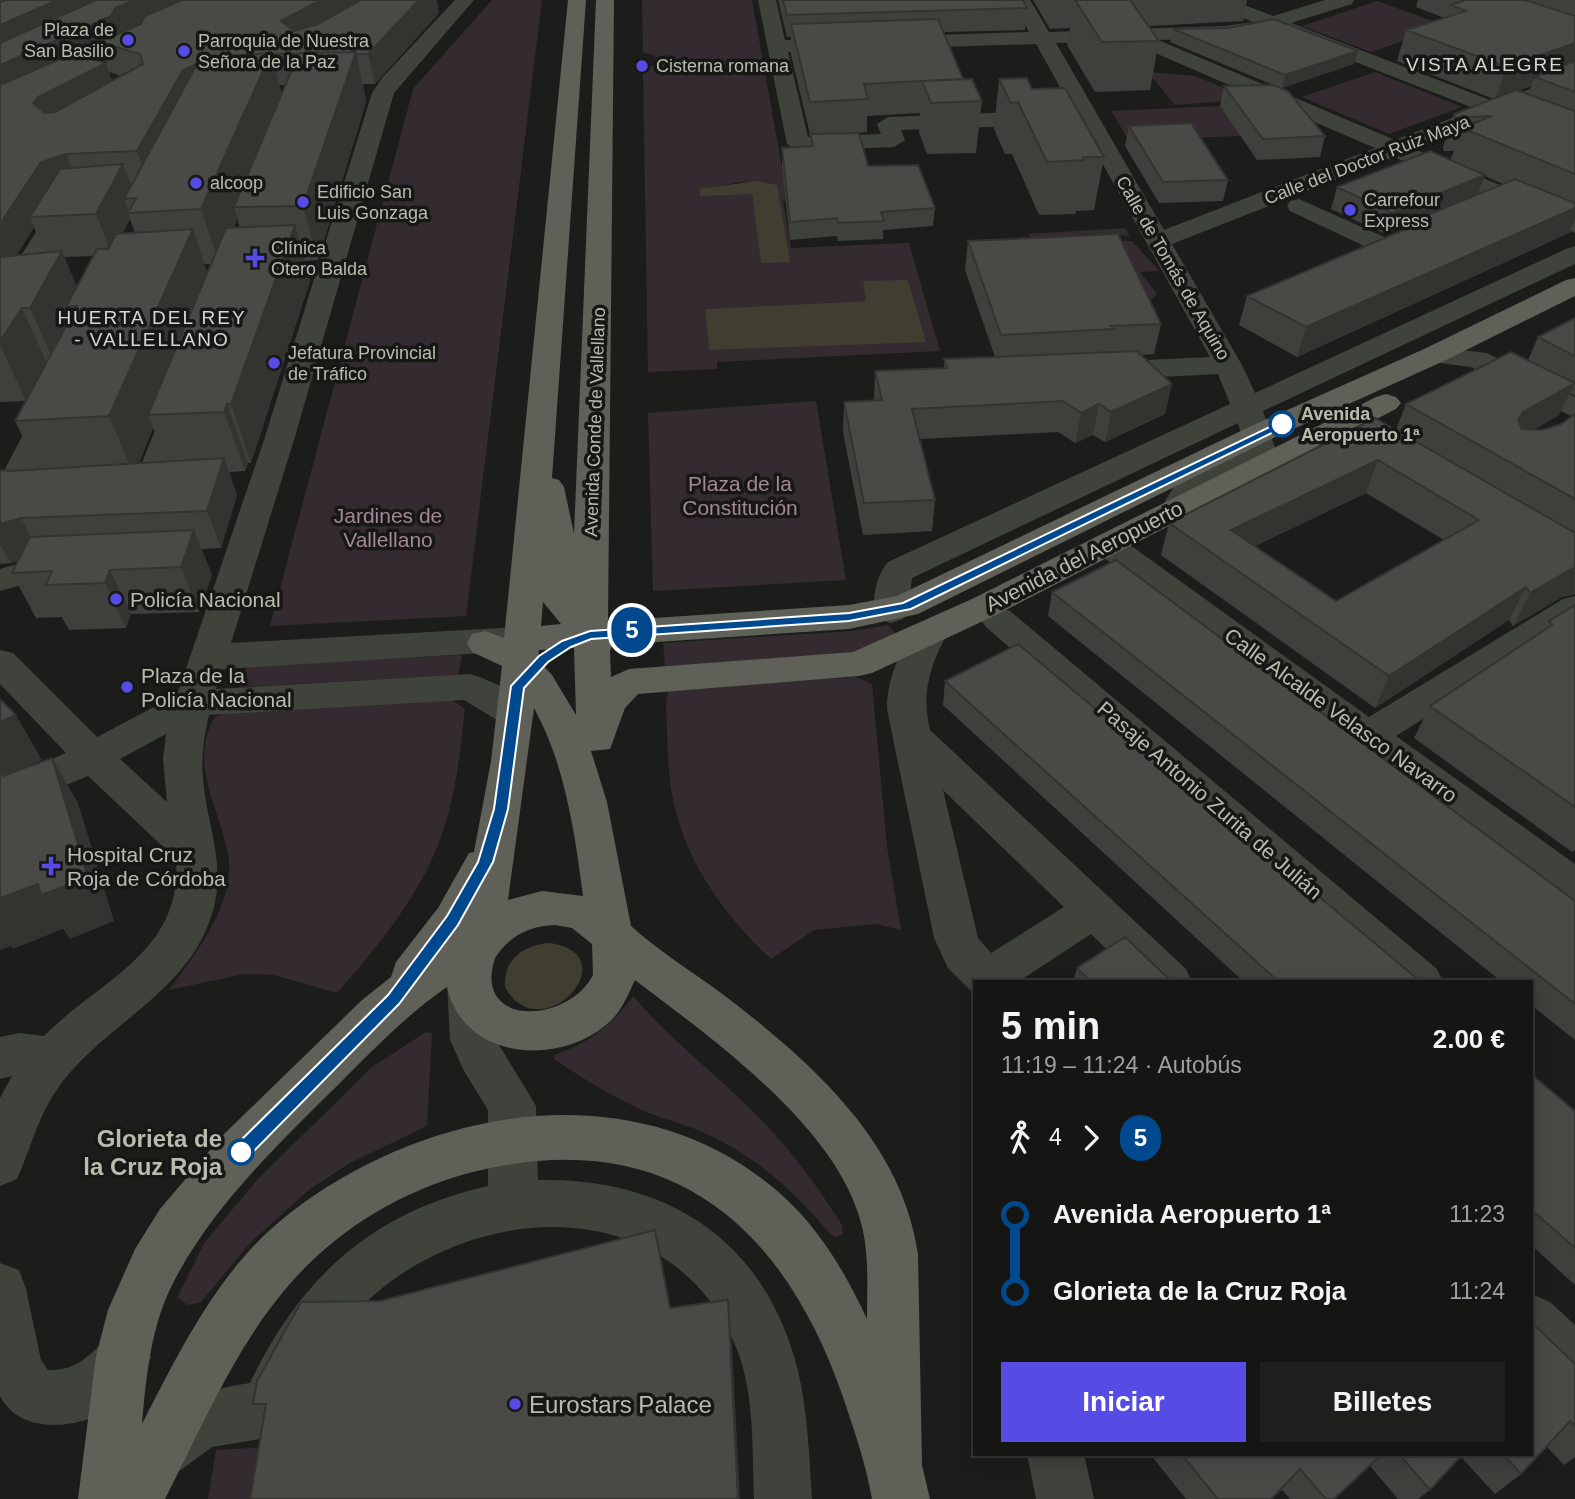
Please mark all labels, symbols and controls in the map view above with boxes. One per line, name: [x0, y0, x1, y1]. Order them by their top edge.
place label: Plaza de San Basilio: [24, 20, 114, 61]
place label: Parroquia de Nuestra Señora de la Paz: [198, 31, 370, 72]
marker: Plaza de San Basilio: [120, 32, 136, 48]
marker: Parroquia de Nuestra Señora de la Paz: [176, 43, 192, 59]
district label: VISTA ALEGRE: [1406, 54, 1564, 75]
place label: Cisterna romana: [656, 56, 790, 76]
marker: Cisterna romana: [634, 58, 650, 74]
street label: Calle del Doctor Ruiz Maya: [1262, 111, 1473, 208]
place label: alcoop: [210, 173, 263, 193]
street label: Calle de Tomás de Aquino: [1112, 173, 1234, 363]
marker: alcoop: [188, 175, 204, 191]
place label: Edificio San Luis Gonzaga: [317, 182, 429, 223]
place label: Carrefour Express: [1364, 190, 1440, 231]
marker: Edificio San Luis Gonzaga: [295, 194, 311, 210]
marker: Carrefour Express: [1342, 202, 1358, 218]
place label: Clínica Otero Balda: [271, 238, 368, 279]
marker: Clínica Otero Balda: [245, 248, 265, 268]
district label: HUERTA DEL REY - VALLELLANO: [57, 307, 247, 350]
street label: Avenida Conde de Vallellano: [581, 307, 609, 537]
place label: Jefatura Provincial de Tráfico: [288, 343, 436, 384]
marker: Jefatura Provincial de Tráfico: [266, 355, 282, 371]
place label: Avenida Aeropuerto 1ª: [1301, 404, 1420, 445]
marker: Avenida Aeropuerto 1ª: [1269, 411, 1295, 437]
park label: Plaza de la Constitución: [682, 472, 798, 519]
street label: Avenida del Aeropuerto: [982, 496, 1186, 616]
park label: Jardines de Vallellano: [334, 504, 442, 551]
place label: Policía Nacional: [130, 588, 281, 611]
marker: Policía Nacional: [108, 591, 124, 607]
line badge: 5: [609, 607, 655, 653]
text: 5: [625, 616, 639, 643]
street label: Calle Alcalde Velasco Navarro: [1220, 623, 1462, 807]
place label: Plaza de la Policía Nacional: [141, 664, 292, 711]
marker: Plaza de la Policía Nacional: [119, 679, 135, 695]
street label: Pasaje Antonio Zurita de Julián: [1093, 696, 1327, 904]
place label: Hospital Cruz Roja de Córdoba: [67, 843, 226, 890]
marker: Hospital Cruz Roja de Córdoba: [41, 856, 61, 876]
text: 5 min: [1001, 1005, 1100, 1047]
text: 2.00 €: [1433, 1024, 1505, 1054]
text: 11:19 – 11:24 · Autobús: [1001, 1052, 1242, 1078]
icon: walk: [1001, 1119, 1039, 1157]
icon: forward: [1072, 1119, 1110, 1157]
text: 4: [1049, 1124, 1062, 1150]
text: 5: [1134, 1124, 1147, 1151]
place label: Glorieta de la Cruz Roja: [83, 1125, 223, 1180]
marker: Glorieta de la Cruz Roja: [228, 1139, 254, 1165]
text: Avenida Aeropuerto 1ª: [1053, 1199, 1331, 1229]
text: 11:23: [1449, 1201, 1505, 1227]
text: Glorieta de la Cruz Roja: [1053, 1276, 1346, 1306]
text: 11:24: [1449, 1278, 1505, 1304]
button: Iniciar: [1001, 1362, 1246, 1442]
button: Billetes: [1260, 1362, 1505, 1442]
place label: Eurostars Palace: [529, 1391, 712, 1418]
marker: Eurostars Palace: [507, 1396, 523, 1412]

